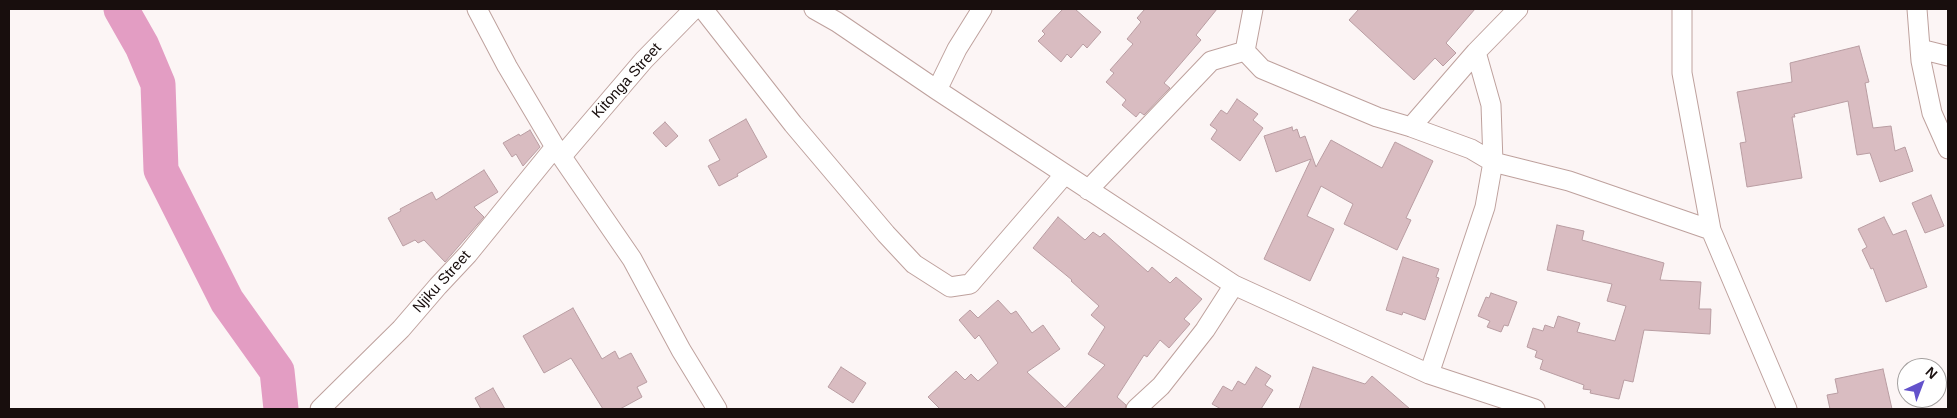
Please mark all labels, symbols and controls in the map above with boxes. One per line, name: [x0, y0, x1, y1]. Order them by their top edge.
street label: Kitonga Street: [589, 40, 665, 122]
street label: Njiku Street: [409, 247, 475, 317]
north arrow: [1897, 358, 1947, 408]
text: N: [1922, 363, 1941, 382]

